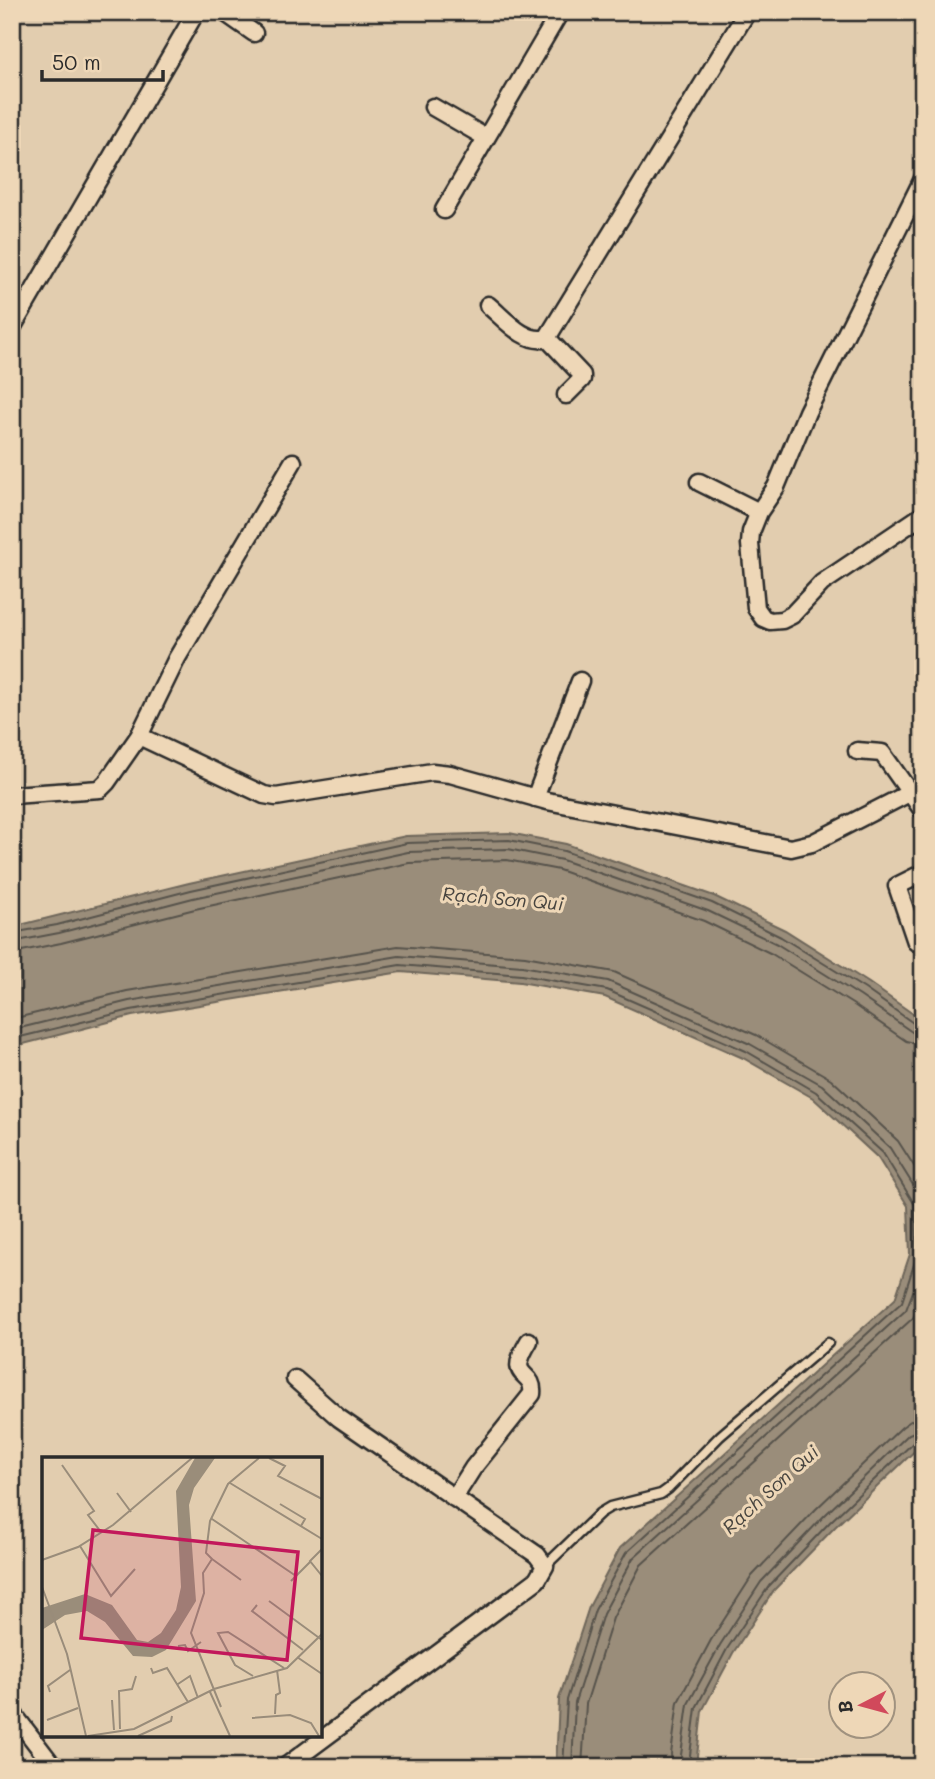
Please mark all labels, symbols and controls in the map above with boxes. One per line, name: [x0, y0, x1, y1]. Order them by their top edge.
scale bar: [42, 38, 163, 82]
text: 50 m: [52, 48, 101, 75]
water label: Rạch Sơn Qui: [441, 880, 565, 916]
water label: Rạch Sơn Qui: [716, 1439, 824, 1539]
inset map: [42, 1457, 322, 1737]
north arrow: [827, 1670, 897, 1740]
text: B: [831, 1699, 858, 1715]

